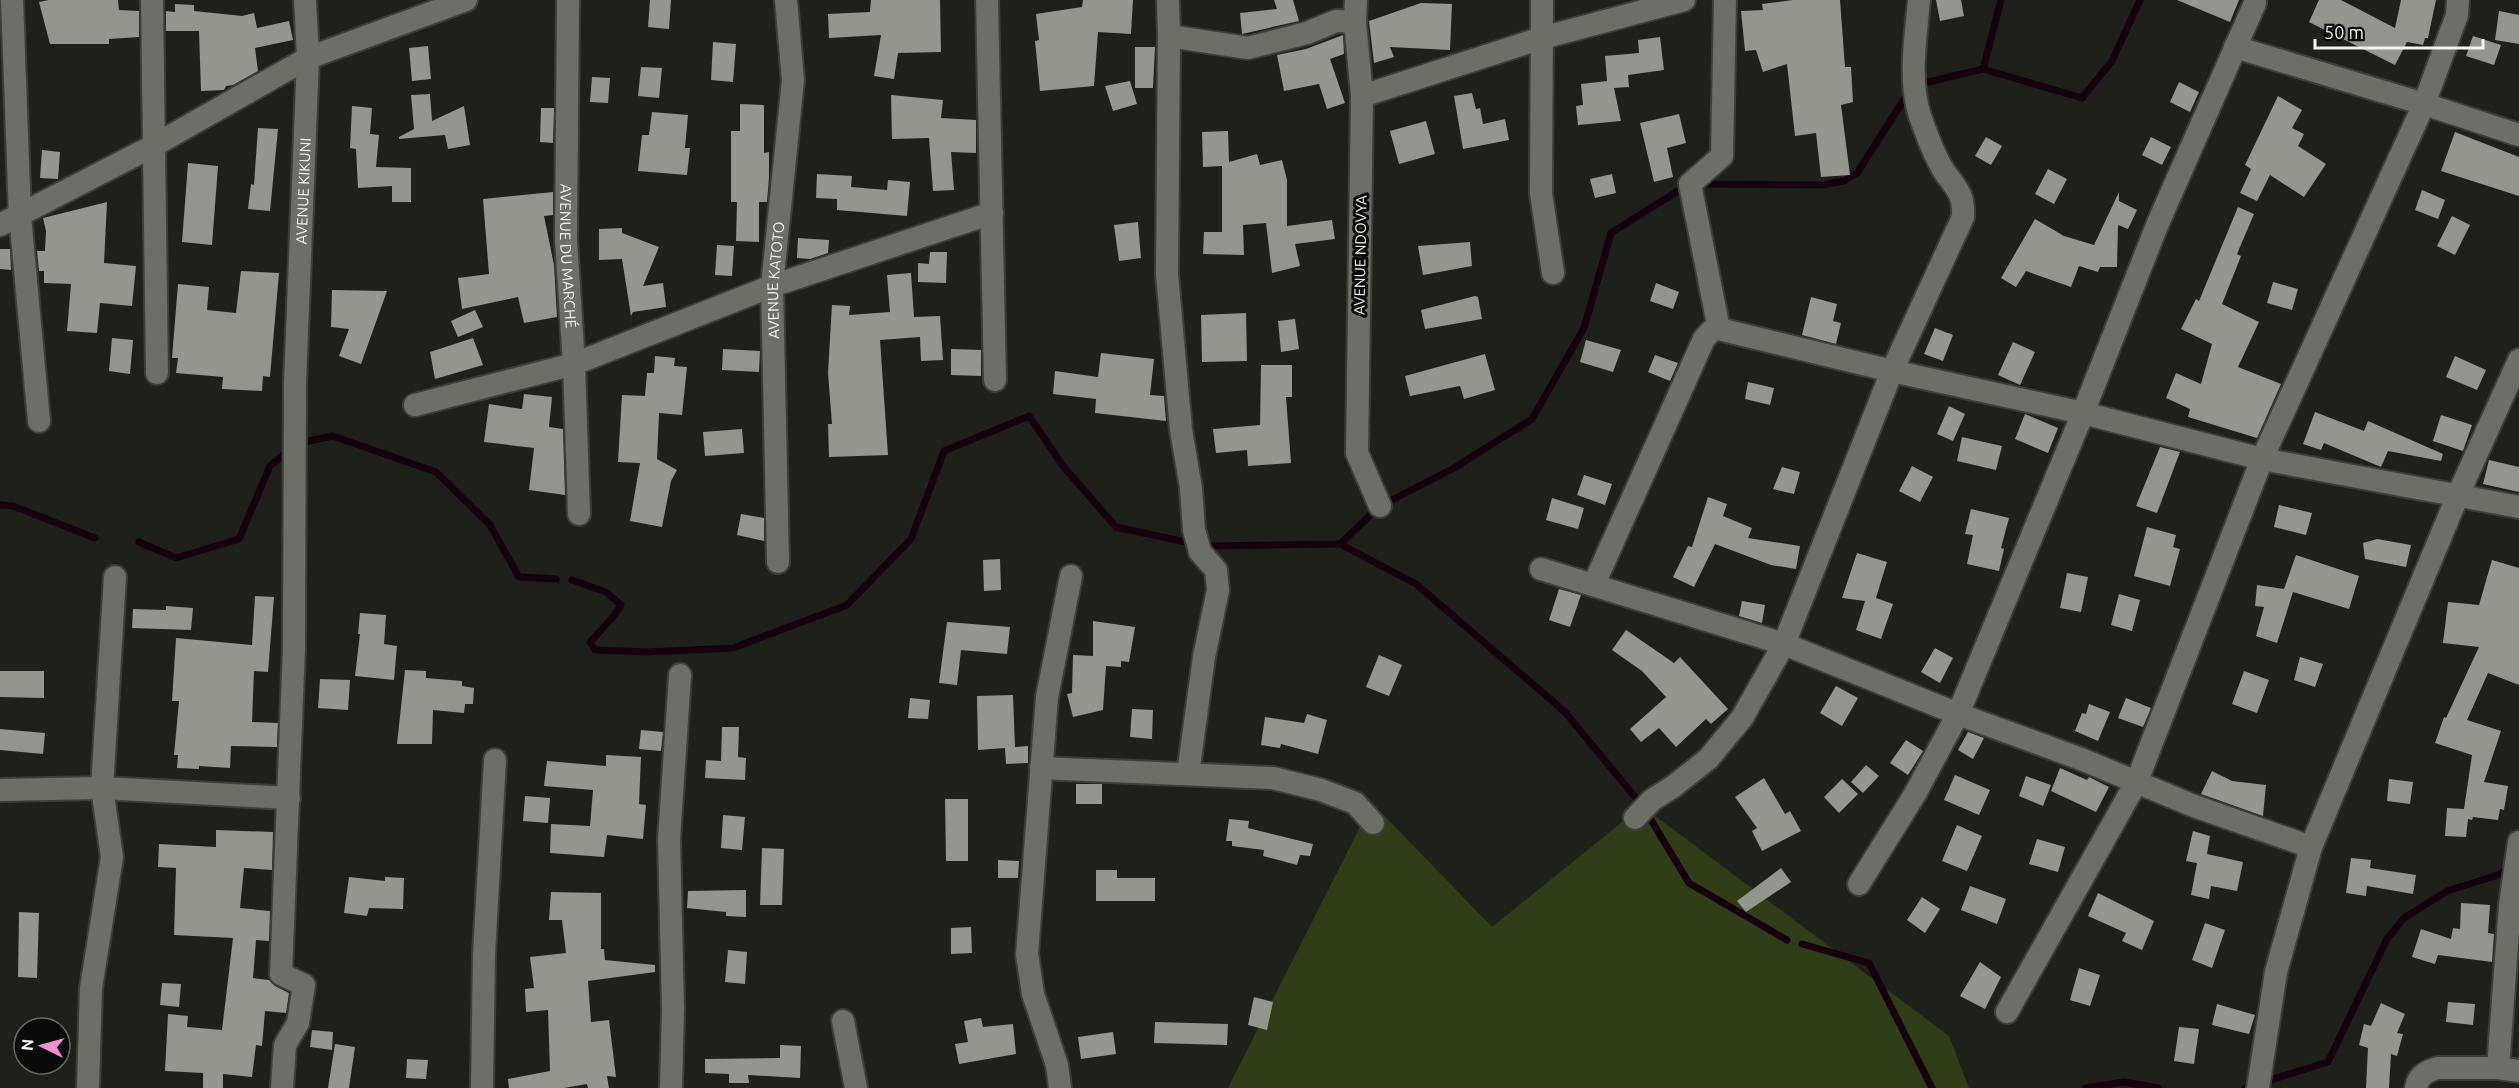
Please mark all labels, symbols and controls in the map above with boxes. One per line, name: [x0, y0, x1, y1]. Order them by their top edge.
scale bar: [2315, 12, 2483, 50]
text: 50 m: [2324, 22, 2364, 42]
street label: AVENUE KIKUNI: [292, 137, 313, 245]
street label: AVENUE DU MARCHÉ: [557, 184, 580, 328]
street label: AVENUE NDOVYA: [1350, 195, 1370, 315]
street label: AVENUE KATOTO: [763, 221, 787, 339]
north arrow: [12, 1016, 72, 1076]
text: N: [18, 1038, 37, 1051]

